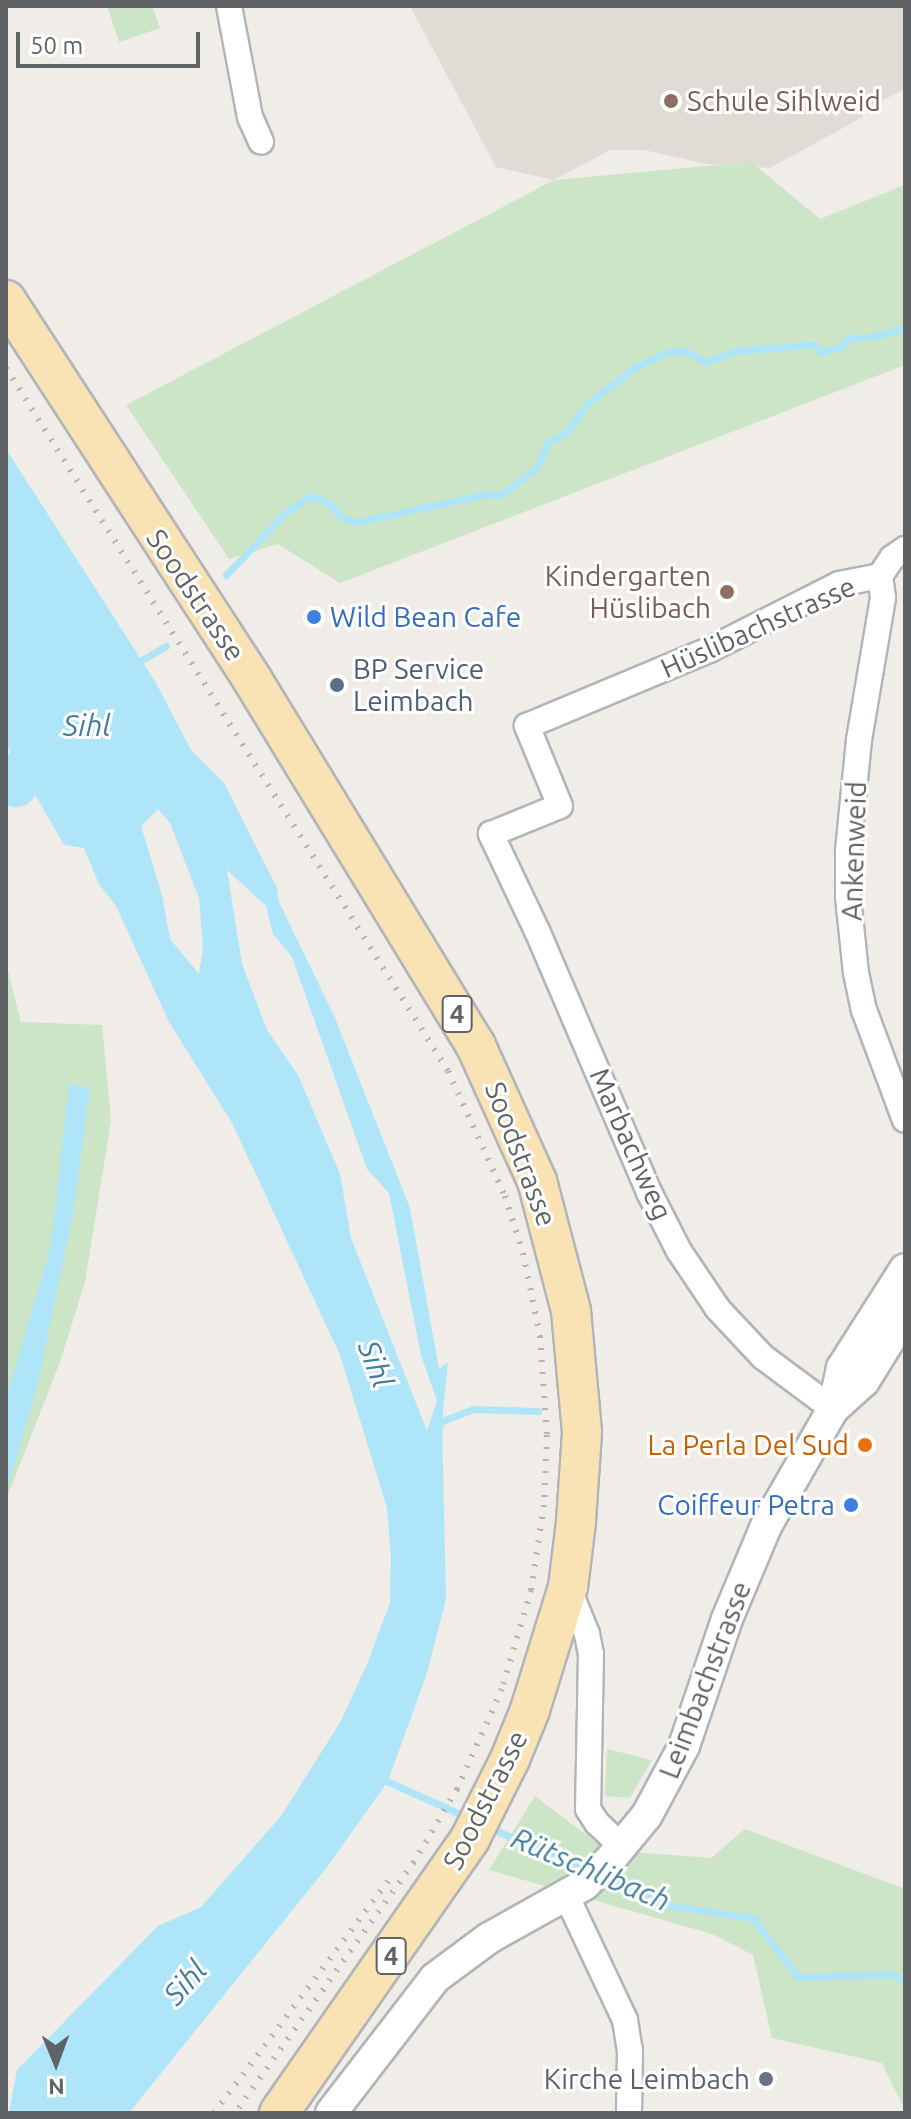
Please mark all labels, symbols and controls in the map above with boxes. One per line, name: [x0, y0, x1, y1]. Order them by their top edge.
scale bar: [20, 16, 204, 66]
text: 50 m: [30, 32, 83, 59]
place label: Schule Sihlweid: [687, 84, 881, 118]
marker: Schule Sihlweid: [662, 92, 680, 110]
street label: Soodstrasse: [140, 523, 252, 667]
place label: Kindergarten Hüslibach: [545, 559, 711, 625]
street label: Hüslibachstrasse: [655, 569, 861, 685]
marker: Kindergarten Hüslibach: [718, 583, 736, 601]
place label: Wild Bean Cafe: [330, 600, 521, 634]
marker: Wild Bean Cafe: [305, 608, 323, 626]
place label: BP Service Leimbach: [353, 652, 484, 718]
marker: BP Service Leimbach: [328, 676, 346, 694]
water label: Sihl: [63, 707, 111, 743]
street label: Ankenweid: [835, 781, 873, 921]
road number: 4: [441, 992, 473, 1036]
street label: Marbachweg: [583, 1063, 679, 1225]
street label: Soodstrasse: [478, 1077, 564, 1231]
water label: Sihl: [351, 1335, 401, 1393]
place label: La Perla Del Sud: [647, 1428, 849, 1462]
marker: La Perla Del Sud: [856, 1436, 874, 1454]
place label: Coiffeur Petra: [657, 1488, 835, 1522]
marker: Coiffeur Petra: [842, 1496, 860, 1514]
street label: Leimbachstrasse: [652, 1577, 758, 1783]
street label: Soodstrasse: [436, 1725, 534, 1875]
water label: Rütschlibach: [506, 1819, 676, 1919]
road number: 4: [375, 1934, 407, 1978]
water label: Sihl: [156, 1952, 214, 2012]
north arrow: [16, 2023, 96, 2103]
place label: Kirche Leimbach: [544, 2062, 750, 2096]
marker: Kirche Leimbach: [757, 2070, 775, 2088]
text: N: [48, 2075, 65, 2100]

